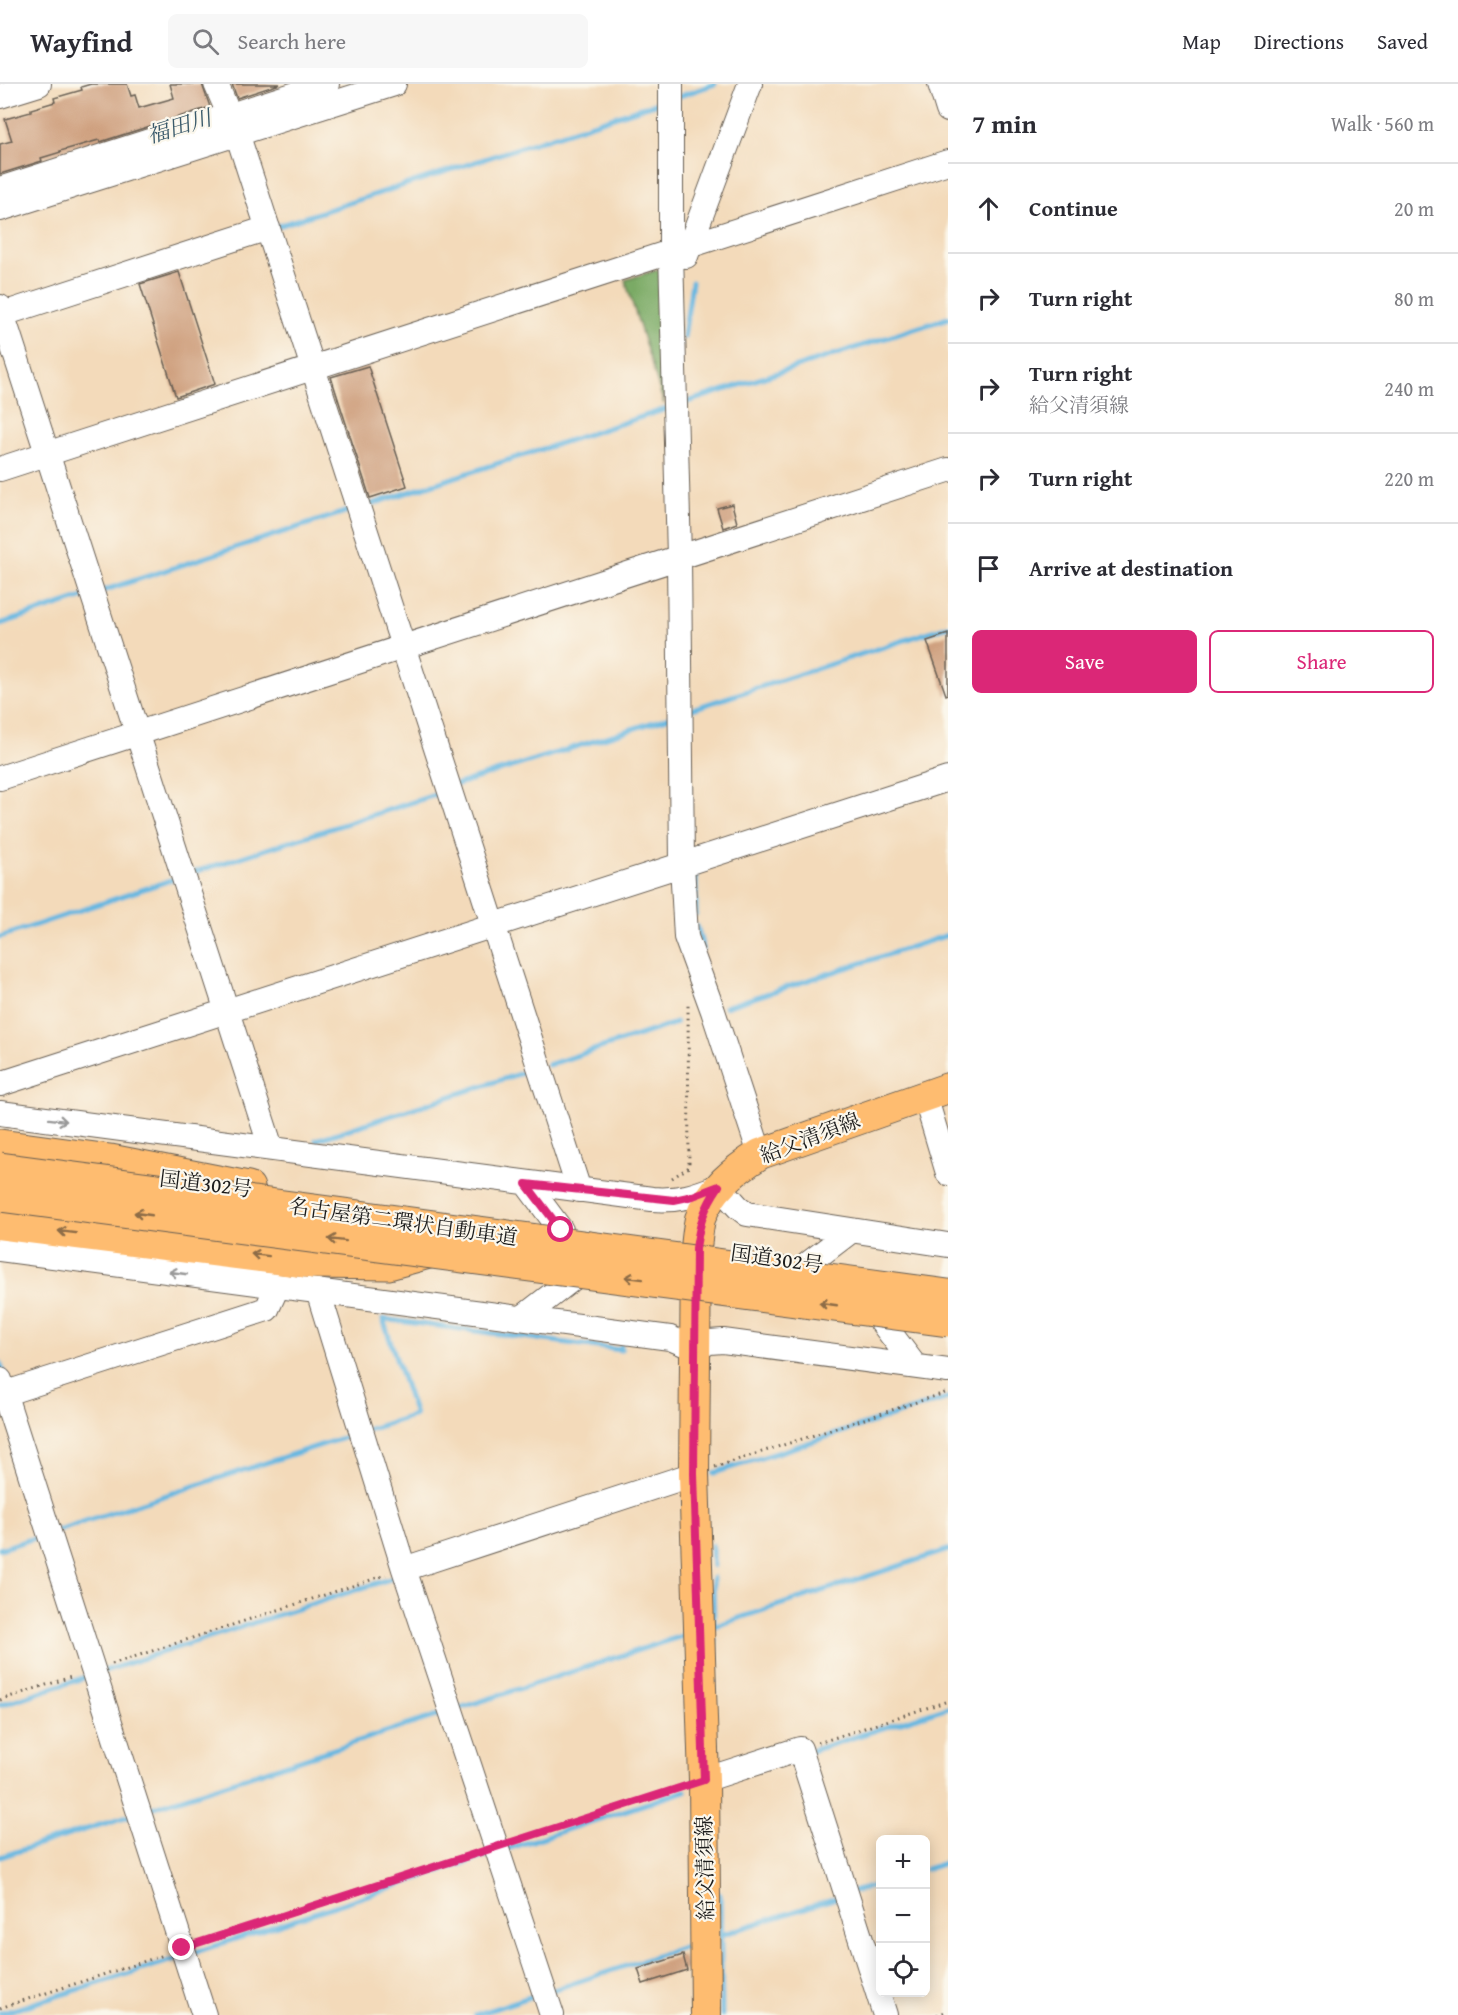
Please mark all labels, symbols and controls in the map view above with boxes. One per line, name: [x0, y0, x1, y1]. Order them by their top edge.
search box: [168, 14, 588, 68]
text: Wayfind: [30, 21, 132, 62]
icon: search: [189, 25, 222, 58]
text: Search here: [237, 25, 346, 57]
text: Map: [1182, 26, 1221, 57]
text: Directions: [1254, 26, 1344, 57]
text: Saved: [1377, 26, 1428, 57]
water label: 福田川: [143, 100, 217, 151]
text: 7 min: [972, 104, 1037, 143]
text: Walk · 560 m: [1331, 109, 1434, 138]
icon: ahead: [972, 192, 1005, 225]
text: Continue: [1029, 192, 1118, 224]
text: 20 m: [1394, 194, 1434, 223]
icon: right: [972, 282, 1005, 315]
text: Turn right: [1029, 282, 1132, 314]
text: 80 m: [1394, 284, 1434, 313]
text: Turn right: [1029, 357, 1132, 389]
icon: right: [972, 372, 1005, 405]
text: 240 m: [1384, 374, 1434, 403]
text: 給父清須線: [1029, 390, 1129, 419]
icon: right: [972, 462, 1005, 495]
text: Turn right: [1029, 462, 1132, 494]
text: 220 m: [1384, 464, 1434, 493]
icon: arrive: [972, 552, 1005, 585]
text: Arrive at destination: [1029, 552, 1233, 584]
button: Save: [972, 630, 1197, 693]
button: Share: [1209, 630, 1434, 693]
street label: 給父清須線: [755, 1104, 864, 1171]
one-way arrow: [48, 1115, 67, 1126]
street label: 国道302号: [158, 1162, 254, 1205]
street label: 名古屋第二環状自動車道: [287, 1190, 520, 1253]
one-way arrow: [134, 1209, 154, 1220]
route start: [547, 1216, 573, 1242]
one-way arrow: [57, 1226, 77, 1237]
one-way arrow: [327, 1234, 347, 1245]
street label: 国道302号: [729, 1237, 825, 1280]
one-way arrow: [251, 1249, 271, 1260]
one-way arrow: [168, 1267, 188, 1278]
one-way arrow: [625, 1272, 645, 1283]
one-way arrow: [818, 1298, 838, 1309]
street label: 給父清須線: [688, 1815, 721, 1921]
map controls: [876, 1835, 930, 1997]
button: +: [876, 1835, 930, 1889]
button: −: [876, 1889, 930, 1943]
route end: [168, 1934, 194, 1960]
button: locate: [876, 1943, 930, 1997]

